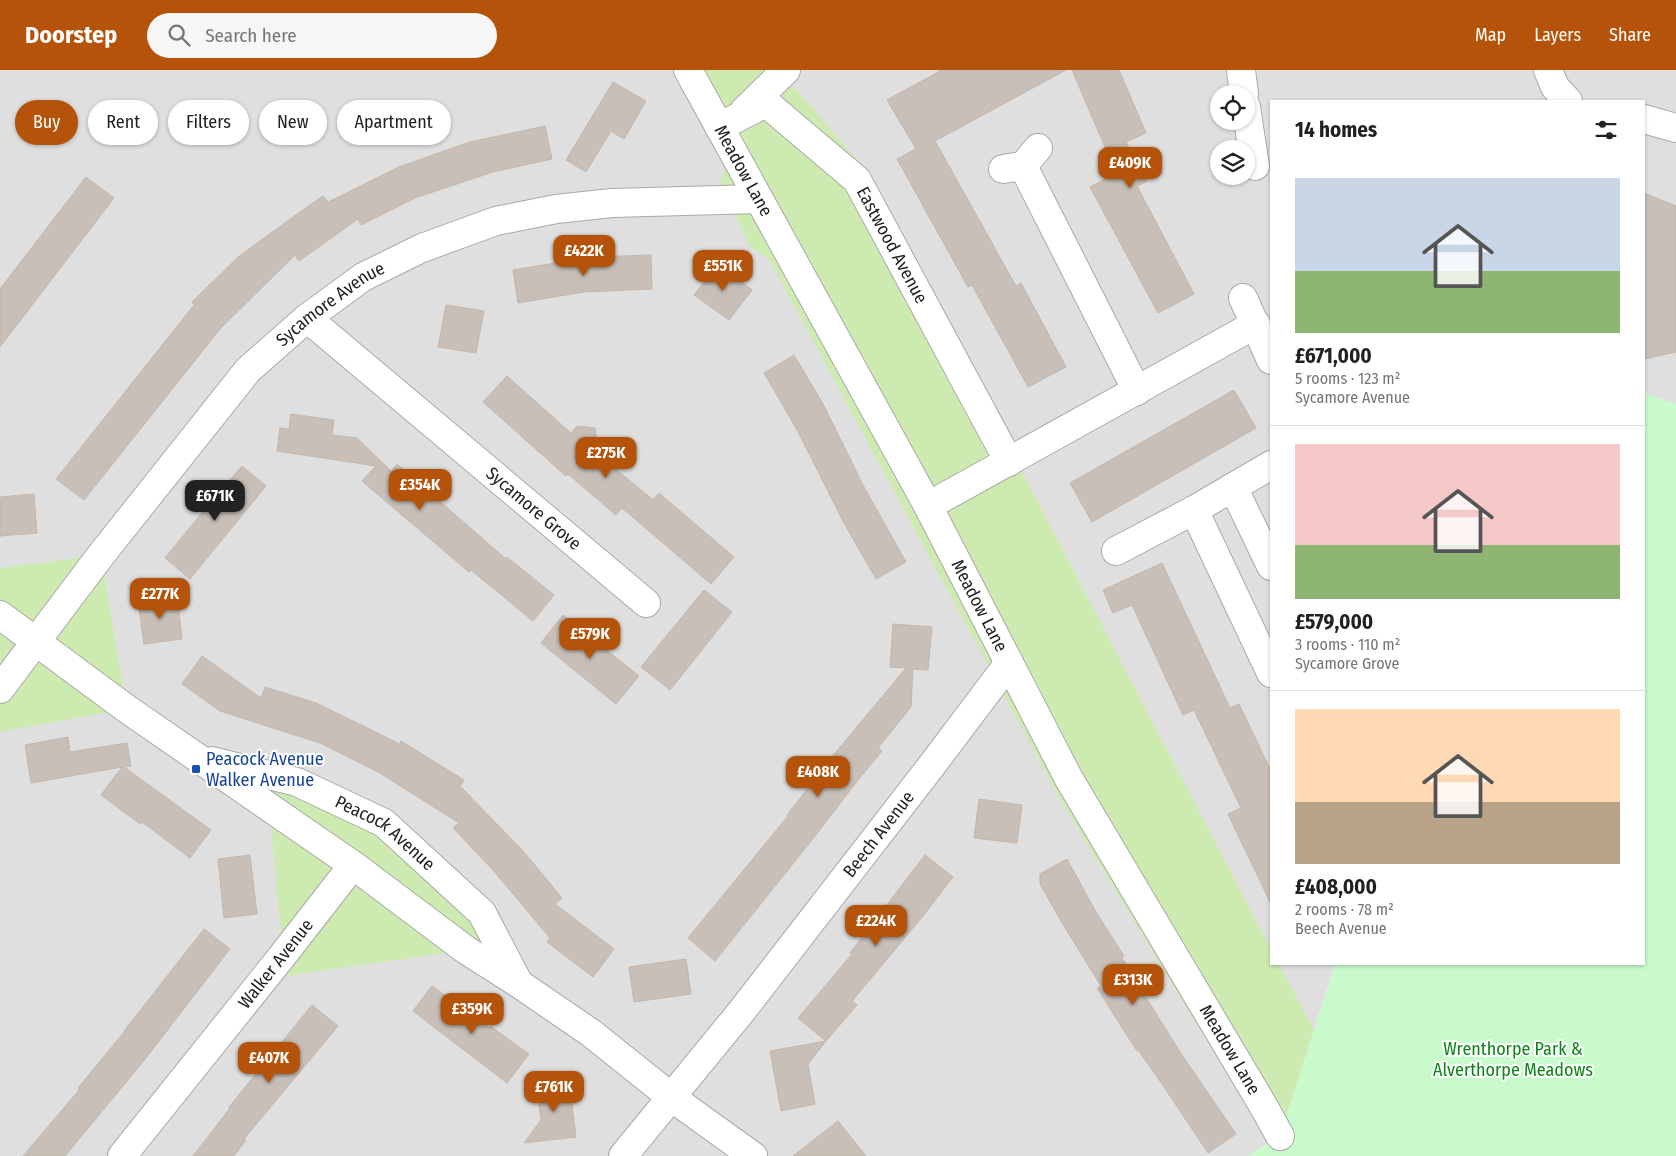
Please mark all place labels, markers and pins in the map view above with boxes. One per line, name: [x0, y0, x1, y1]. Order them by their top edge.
pin: £409K: [1095, 146, 1165, 189]
pin: £422K: [549, 234, 619, 277]
pin: £551K: [688, 250, 758, 292]
pin: £275K: [571, 436, 641, 479]
pin: £354K: [385, 468, 455, 511]
pin: £671K: [180, 480, 250, 522]
pin: £277K: [125, 578, 195, 620]
pin: £579K: [555, 618, 625, 660]
place label: Peacock Avenue Walker Avenue: [206, 748, 324, 791]
pin: £408K: [783, 756, 853, 798]
marker: Peacock Avenue Walker Avenue: [190, 763, 202, 775]
pin: £224K: [841, 904, 911, 947]
pin: £313K: [1098, 964, 1168, 1006]
pin: £359K: [437, 992, 507, 1035]
pin: £407K: [234, 1042, 304, 1084]
pin: £761K: [519, 1070, 589, 1113]

